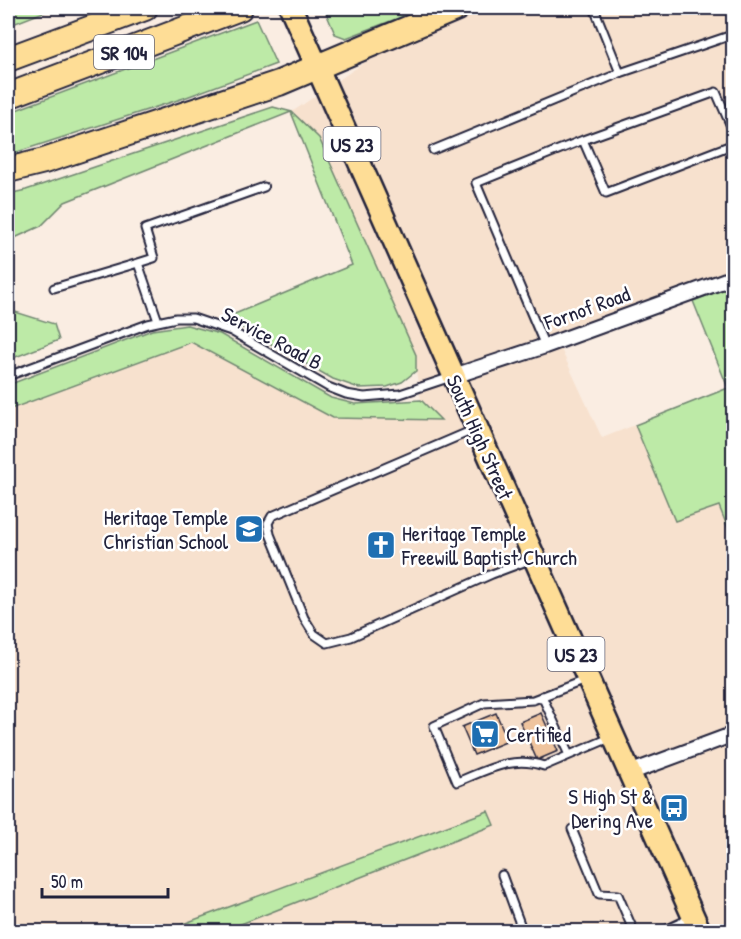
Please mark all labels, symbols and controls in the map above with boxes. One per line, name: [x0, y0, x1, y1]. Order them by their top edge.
road number: SR 104: [94, 35, 154, 69]
road number: US 23: [324, 127, 380, 161]
street label: Fornof Road: [539, 279, 634, 337]
street label: Service Road B: [216, 299, 328, 377]
street label: South High Street: [440, 370, 521, 505]
place label: Heritage Temple Christian School: [103, 503, 228, 556]
school or university icon: Heritage Temple Christian School: [233, 513, 265, 545]
place label: Heritage Temple Freewill Baptist Church: [401, 519, 577, 572]
church icon: Heritage Temple Freewill Baptist Church: [365, 529, 397, 561]
road number: US 23: [548, 637, 604, 671]
supermarket icon: Certified: [469, 718, 501, 750]
place label: Certified: [506, 720, 571, 749]
place label: S High St & Dering Ave: [568, 782, 653, 835]
bus stop icon: S High St & Dering Ave: [658, 792, 690, 824]
scale bar: [42, 861, 168, 899]
text: 50 m: [51, 869, 83, 894]

